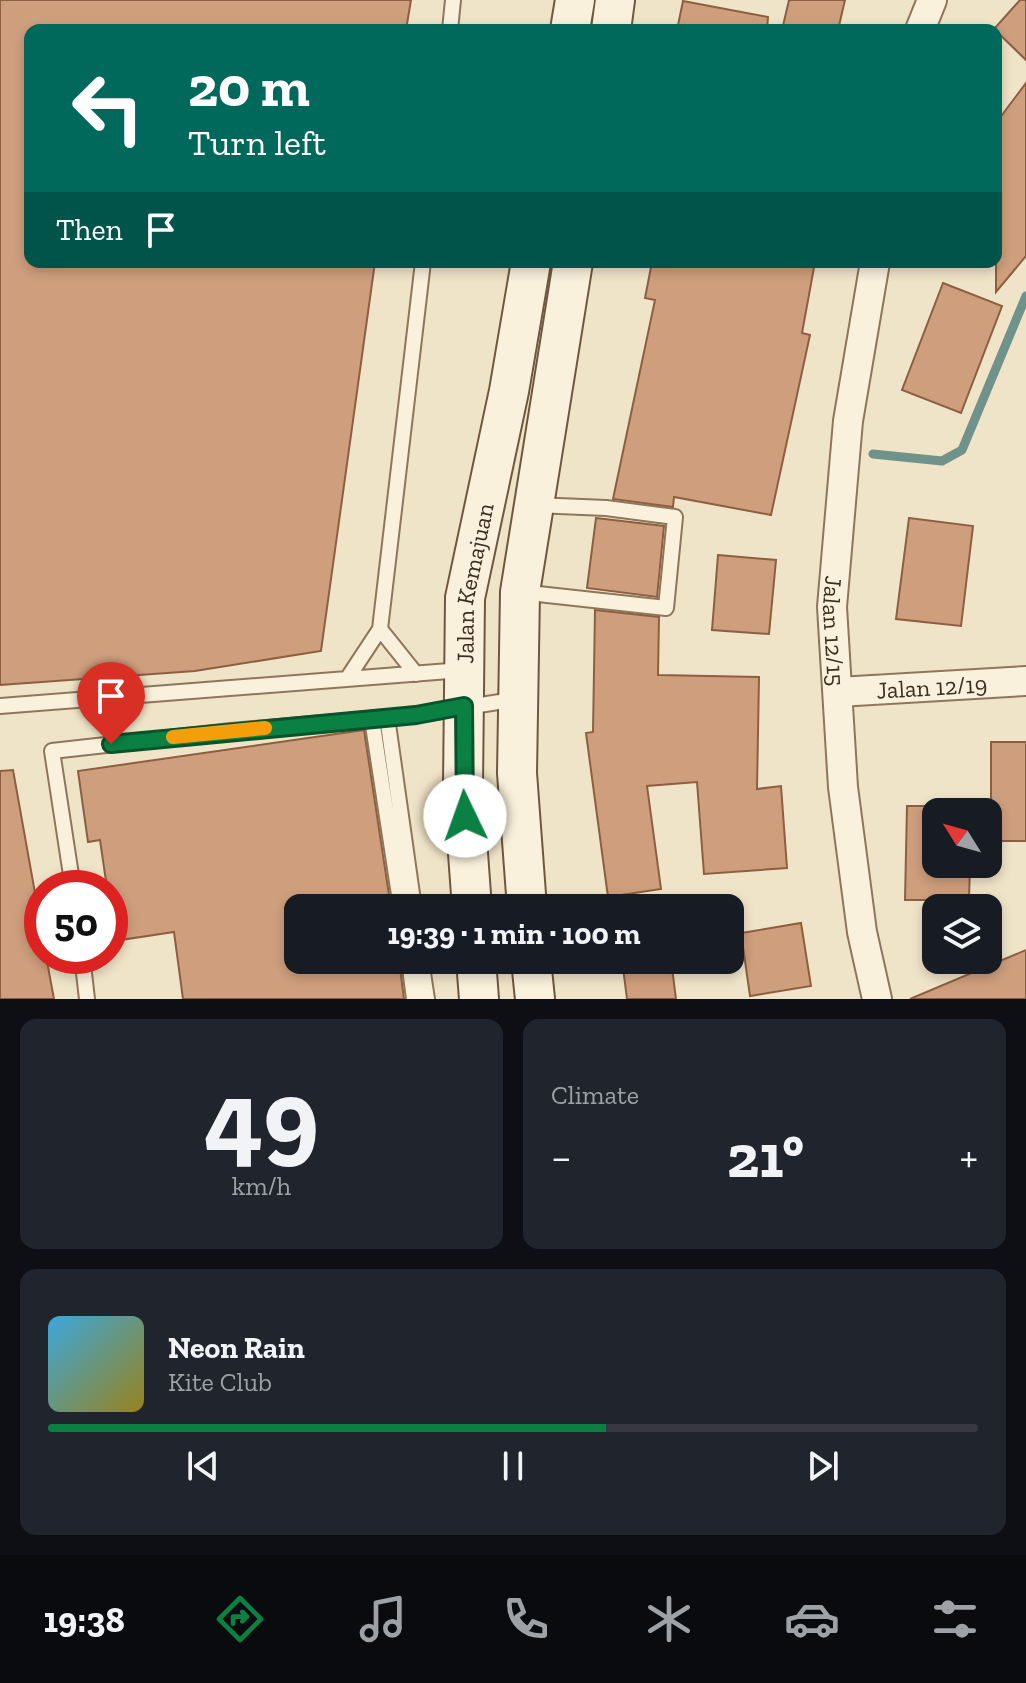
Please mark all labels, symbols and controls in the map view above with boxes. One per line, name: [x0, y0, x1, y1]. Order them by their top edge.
text: 20 m: [188, 53, 310, 120]
icon: left: [56, 56, 160, 160]
text: Turn left: [188, 121, 326, 164]
icon: arrive: [139, 208, 183, 252]
text: Then: [56, 212, 123, 248]
street label: Jalan Kemajuan: [449, 500, 499, 664]
street label: Jalan 12/15: [817, 575, 851, 687]
pin: [77, 662, 145, 744]
street label: Jalan 12/19: [876, 669, 988, 704]
icon: arrive: [89, 674, 133, 718]
position arrow: [423, 774, 507, 858]
north arrow: [922, 798, 1002, 878]
map controls: [922, 798, 1002, 974]
speed limit sign: 50: [24, 870, 128, 974]
button: layers: [922, 894, 1002, 974]
text: 19:39 · 1 min · 100 m: [387, 916, 641, 952]
text: 49: [204, 1055, 319, 1180]
text: Climate: [551, 1079, 639, 1111]
text: 21°: [727, 1120, 804, 1192]
text: −: [551, 1130, 572, 1183]
text: +: [959, 1130, 978, 1183]
text: km/h: [232, 1170, 291, 1202]
text: Neon Rain: [168, 1330, 305, 1366]
text: Kite Club: [168, 1366, 272, 1398]
icon: previous: [181, 1444, 225, 1488]
icon: pause: [491, 1444, 535, 1488]
icon: next: [801, 1444, 845, 1488]
icon: directions: [212, 1591, 268, 1647]
icon: music: [355, 1591, 411, 1647]
icon: phone: [498, 1591, 554, 1647]
icon: climate: [641, 1591, 697, 1647]
icon: car: [784, 1591, 840, 1647]
icon: filters: [927, 1591, 983, 1647]
text: 19:38: [43, 1598, 125, 1641]

